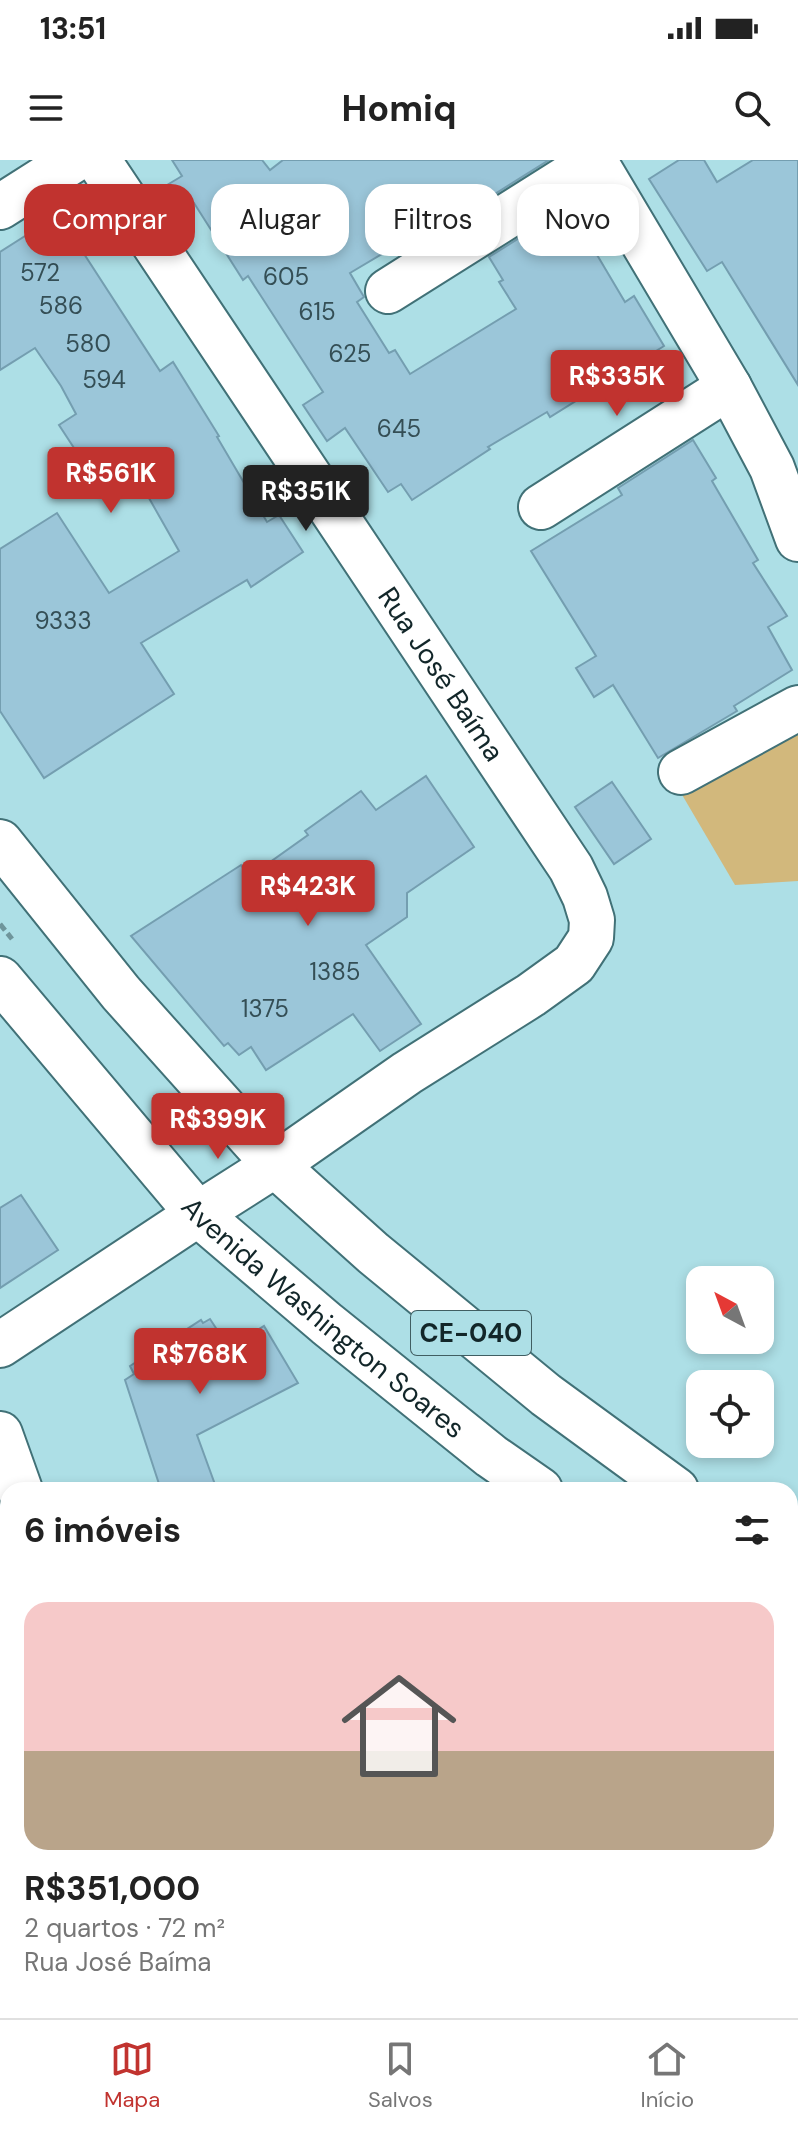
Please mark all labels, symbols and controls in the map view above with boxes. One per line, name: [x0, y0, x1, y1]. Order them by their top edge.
text: 13:51: [40, 9, 106, 48]
text: Homiq: [342, 85, 456, 132]
icon: menu: [24, 86, 68, 130]
icon: search: [730, 86, 774, 130]
chip: Comprar: [24, 184, 195, 256]
chip: Alugar: [211, 184, 349, 256]
chip: Filtros: [365, 184, 501, 256]
chip: Novo: [517, 184, 639, 256]
house number: 572: [20, 257, 60, 288]
house number: 605: [263, 261, 309, 292]
house number: 586: [39, 290, 83, 321]
house number: 615: [298, 296, 336, 327]
house number: 580: [65, 328, 111, 359]
house number: 625: [329, 338, 371, 369]
pin: R$335K: [552, 350, 682, 418]
text: R$335K: [569, 359, 665, 393]
house number: 594: [82, 364, 126, 395]
house number: 645: [377, 413, 421, 444]
pin: R$561K: [46, 447, 176, 515]
text: R$561K: [65, 456, 157, 490]
pin: R$351K: [241, 465, 371, 533]
text: R$351K: [261, 474, 351, 508]
street label: Rua José Baíma: [369, 580, 512, 768]
house number: 9333: [34, 605, 92, 636]
pin: R$423K: [243, 860, 373, 928]
text: R$423K: [260, 869, 356, 903]
house number: 1385: [310, 956, 360, 987]
house number: 1375: [241, 993, 289, 1024]
pin: R$399K: [153, 1093, 283, 1161]
text: R$399K: [169, 1102, 267, 1136]
street label: Avenida Washington Soares: [173, 1190, 473, 1447]
north arrow: [686, 1266, 774, 1354]
map controls: [686, 1266, 774, 1458]
road number: CE-040: [411, 1311, 531, 1355]
pin: R$768K: [135, 1328, 265, 1396]
text: R$768K: [152, 1337, 248, 1371]
button: locate: [686, 1370, 774, 1458]
text: 6 imóveis: [24, 1508, 181, 1553]
icon: filters: [730, 1508, 774, 1552]
icon: home: [327, 1654, 471, 1798]
text: R$351,000: [24, 1866, 200, 1911]
text: 2 quartos · 72 m²: [24, 1911, 225, 1945]
text: Rua José Baíma: [24, 1945, 212, 1979]
tab: Mapa: [104, 2037, 160, 2114]
tab: Salvos: [368, 2037, 433, 2114]
tab: Início: [640, 2037, 694, 2114]

